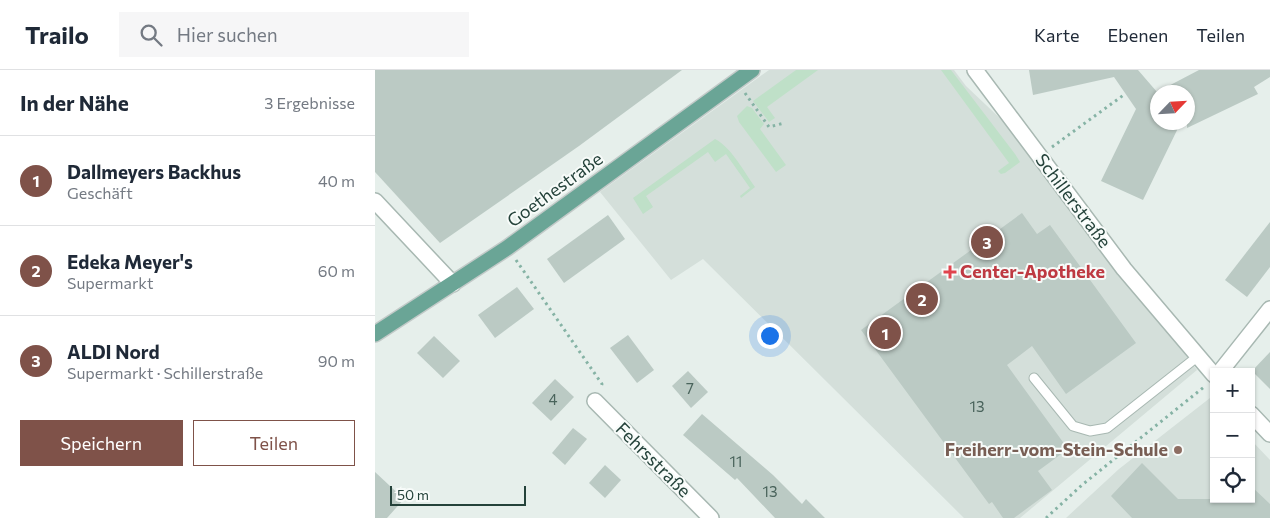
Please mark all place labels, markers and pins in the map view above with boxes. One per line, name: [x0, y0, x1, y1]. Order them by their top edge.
pin: 3: [971, 223, 1003, 261]
place label: Center-Apotheke: [960, 260, 1105, 282]
marker: Center-Apotheke: [944, 266, 956, 278]
pin: 2: [906, 280, 938, 318]
pin: 1: [869, 314, 901, 352]
place label: Freiherr-vom-Stein-Schule: [945, 438, 1168, 460]
marker: Freiherr-vom-Stein-Schule: [1172, 444, 1184, 456]

